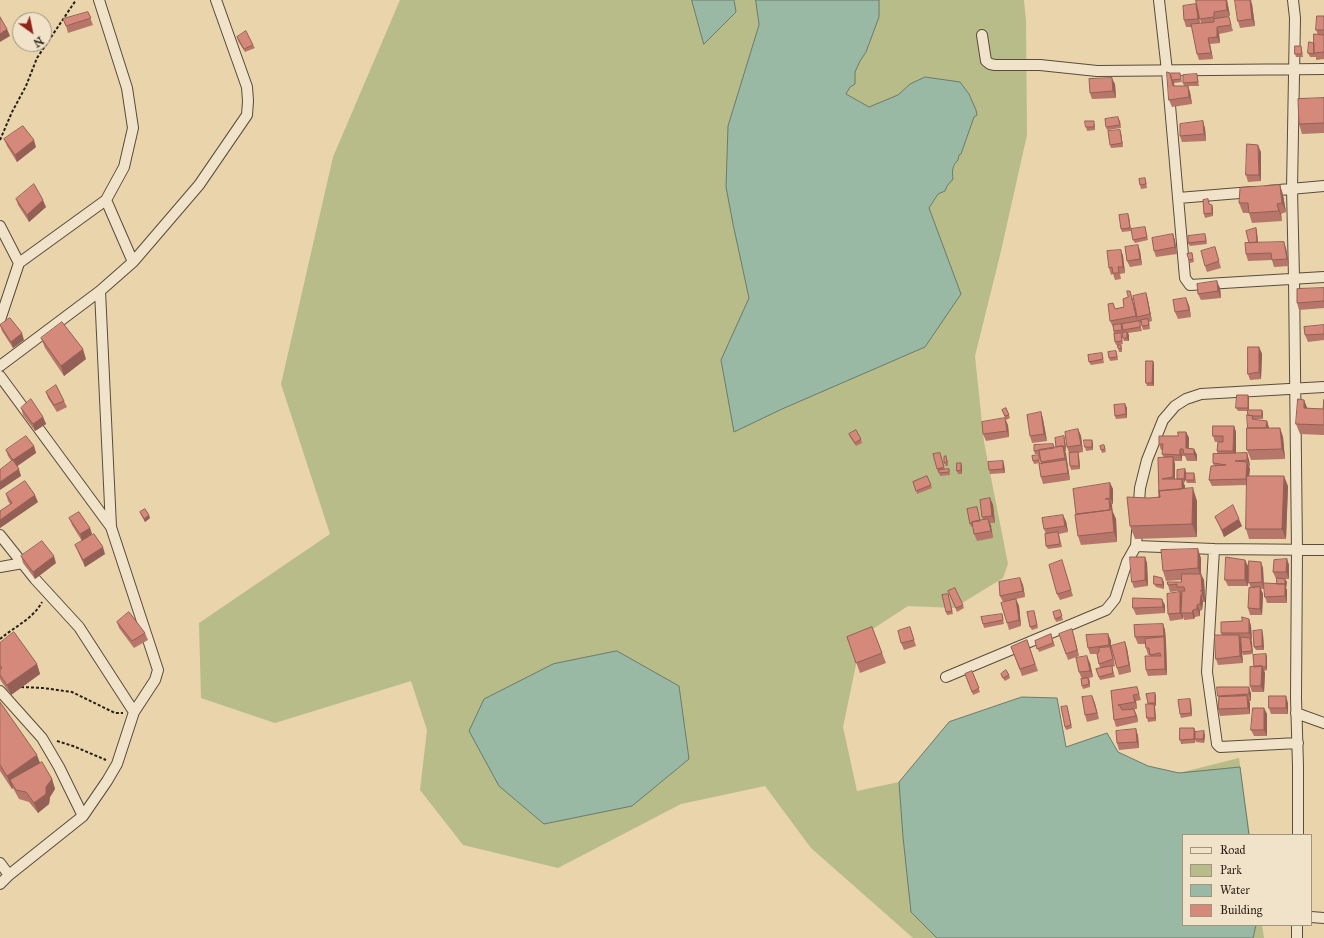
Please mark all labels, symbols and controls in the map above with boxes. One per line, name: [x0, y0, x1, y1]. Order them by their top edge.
north arrow: [12, 12, 52, 52]
text: N: [31, 34, 46, 50]
legend: [1182, 834, 1312, 926]
text: Road: [1220, 843, 1246, 857]
text: Park: [1220, 863, 1242, 877]
text: Water: [1220, 883, 1250, 897]
text: Building: [1220, 903, 1262, 917]

